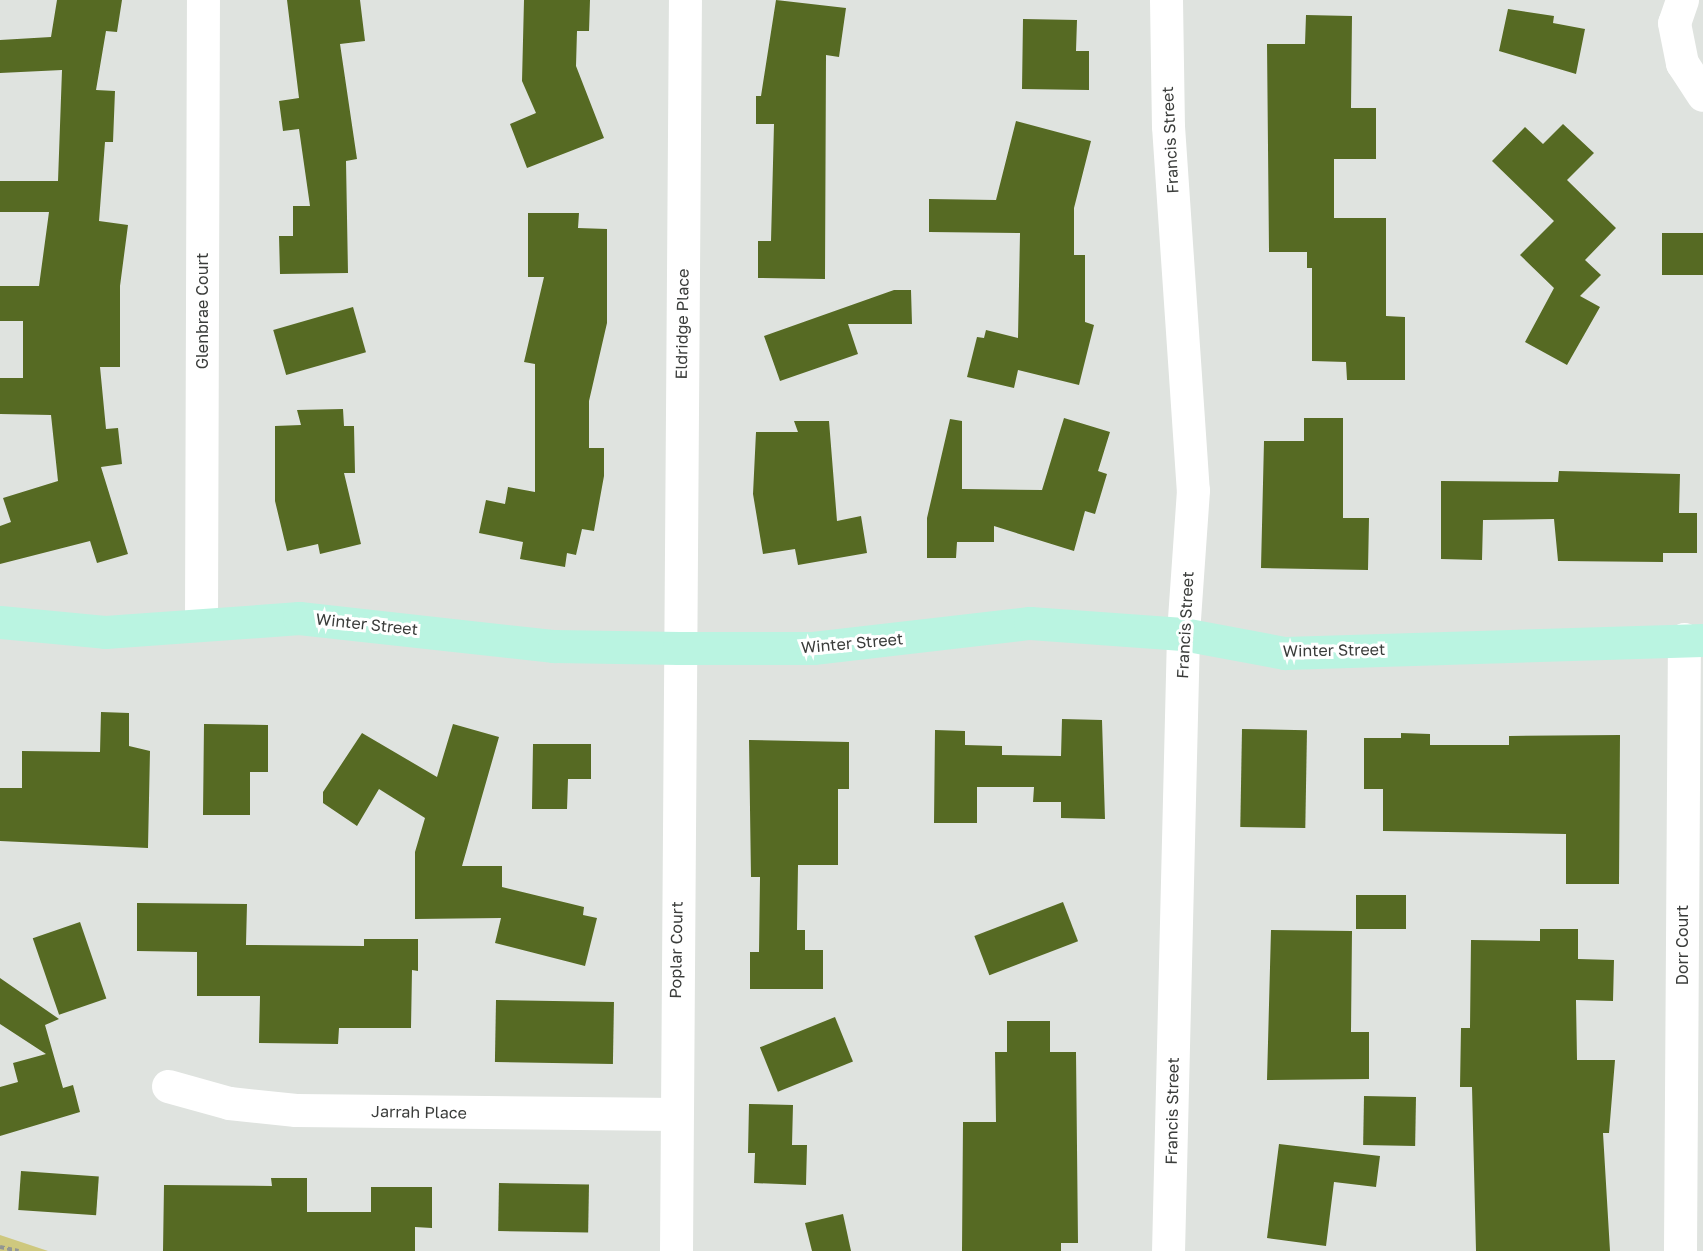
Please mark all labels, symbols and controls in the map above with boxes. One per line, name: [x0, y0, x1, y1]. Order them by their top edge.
street label: Francis Street: [1158, 86, 1182, 194]
street label: Glenbrae Court: [192, 253, 212, 369]
street label: Eldridge Place: [671, 268, 693, 380]
street label: Francis Street: [1173, 571, 1197, 679]
street label: Winter Street: [315, 609, 419, 639]
street label: Winter Street: [800, 629, 904, 657]
street label: Winter Street: [1283, 640, 1385, 660]
street label: Poplar Court: [666, 901, 686, 999]
street label: Dorr Court: [1672, 905, 1692, 985]
street label: Francis Street: [1161, 1057, 1183, 1165]
street label: Jarrah Place: [371, 1102, 467, 1122]

